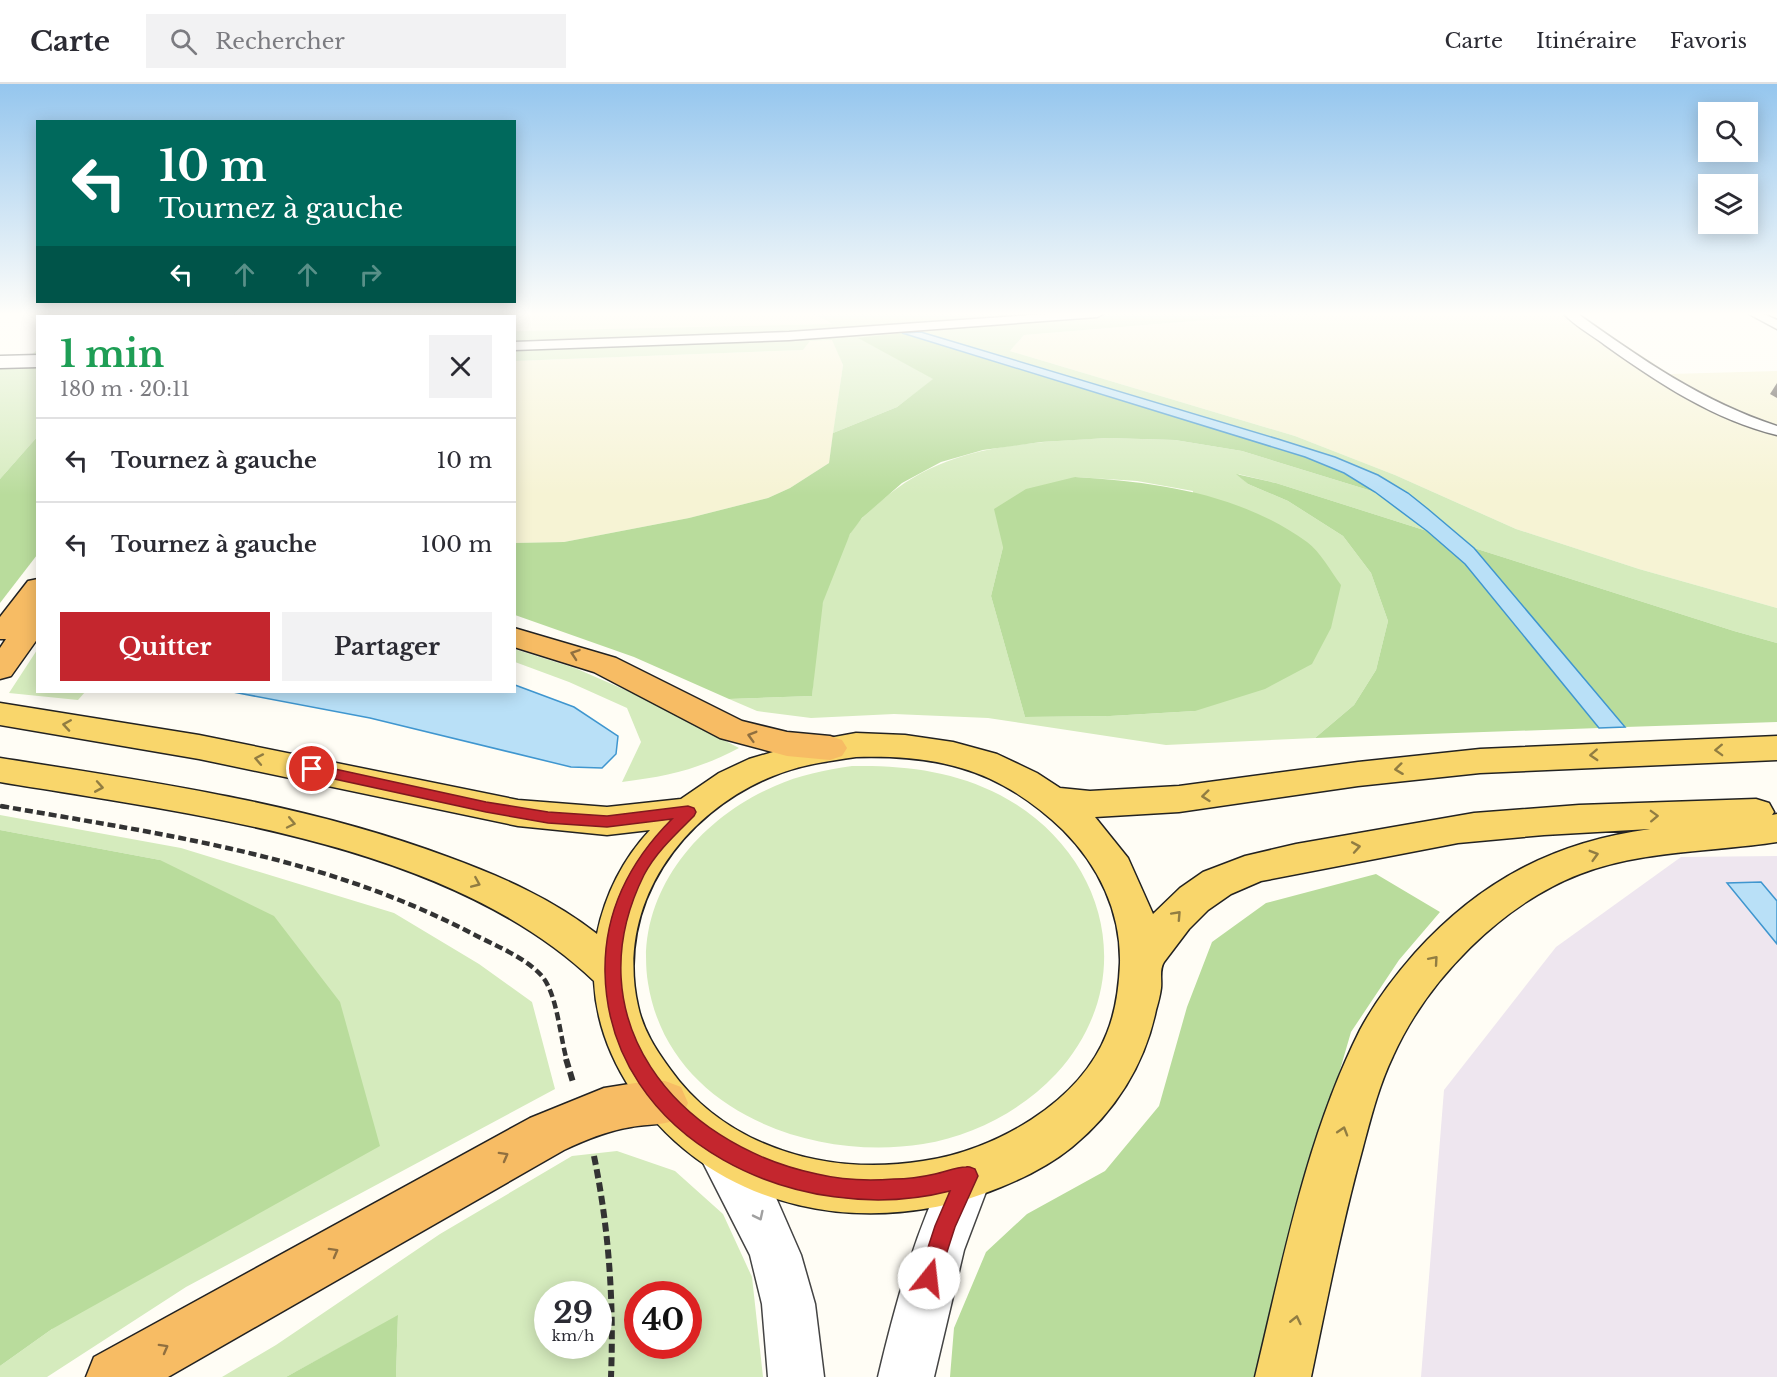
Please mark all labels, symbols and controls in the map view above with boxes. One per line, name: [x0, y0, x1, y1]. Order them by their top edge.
search box: [146, 14, 566, 68]
text: Carte: [30, 24, 110, 59]
icon: search: [167, 25, 200, 58]
text: Rechercher: [215, 28, 345, 55]
text: Carte: [1445, 28, 1503, 54]
text: Itinéraire: [1536, 28, 1637, 54]
text: Favoris: [1670, 28, 1747, 54]
map controls: [1698, 102, 1758, 234]
button: search: [1698, 102, 1758, 162]
text: 10 m: [159, 140, 267, 192]
icon: left: [60, 144, 138, 222]
button: layers: [1698, 174, 1758, 234]
text: Tournez à gauche: [159, 192, 403, 225]
icon: left: [165, 258, 198, 291]
icon: ahead: [228, 258, 261, 291]
icon: ahead: [291, 258, 324, 291]
icon: right: [354, 258, 387, 291]
text: 1 min: [60, 332, 164, 377]
button: close: [429, 335, 492, 398]
text: 180 m · 20:11: [60, 377, 190, 401]
icon: left: [60, 444, 93, 477]
text: Tournez à gauche: [111, 447, 317, 474]
text: 10 m: [437, 447, 492, 474]
icon: left: [60, 528, 93, 561]
text: Tournez à gauche: [111, 531, 317, 558]
text: 100 m: [421, 531, 492, 558]
button: Quitter: [60, 612, 270, 681]
button: Partager: [282, 612, 492, 681]
one-way arrow: [570, 649, 581, 662]
one-way arrow: [62, 719, 72, 732]
one-way arrow: [747, 731, 758, 743]
pin: [286, 743, 337, 794]
one-way arrow: [1714, 744, 1723, 756]
one-way arrow: [1589, 749, 1598, 762]
icon: arrive: [295, 752, 328, 785]
one-way arrow: [254, 753, 264, 766]
one-way arrow: [1395, 762, 1404, 775]
one-way arrow: [94, 780, 104, 793]
one-way arrow: [1202, 789, 1211, 802]
one-way arrow: [1650, 809, 1659, 822]
one-way arrow: [285, 816, 295, 829]
one-way arrow: [1351, 841, 1361, 854]
one-way arrow: [1588, 850, 1599, 862]
one-way arrow: [469, 876, 480, 888]
one-way arrow: [1170, 911, 1181, 921]
one-way arrow: [1427, 957, 1438, 967]
one-way arrow: [1336, 1126, 1348, 1137]
one-way arrow: [498, 1152, 508, 1164]
one-way arrow: [751, 1210, 763, 1221]
position arrow: [897, 1246, 961, 1310]
one-way arrow: [328, 1248, 338, 1259]
speed limit sign: 40: [624, 1281, 702, 1359]
text: 29: [553, 1294, 593, 1331]
one-way arrow: [1288, 1315, 1301, 1325]
text: km/h: [552, 1326, 594, 1345]
one-way arrow: [158, 1344, 169, 1355]

